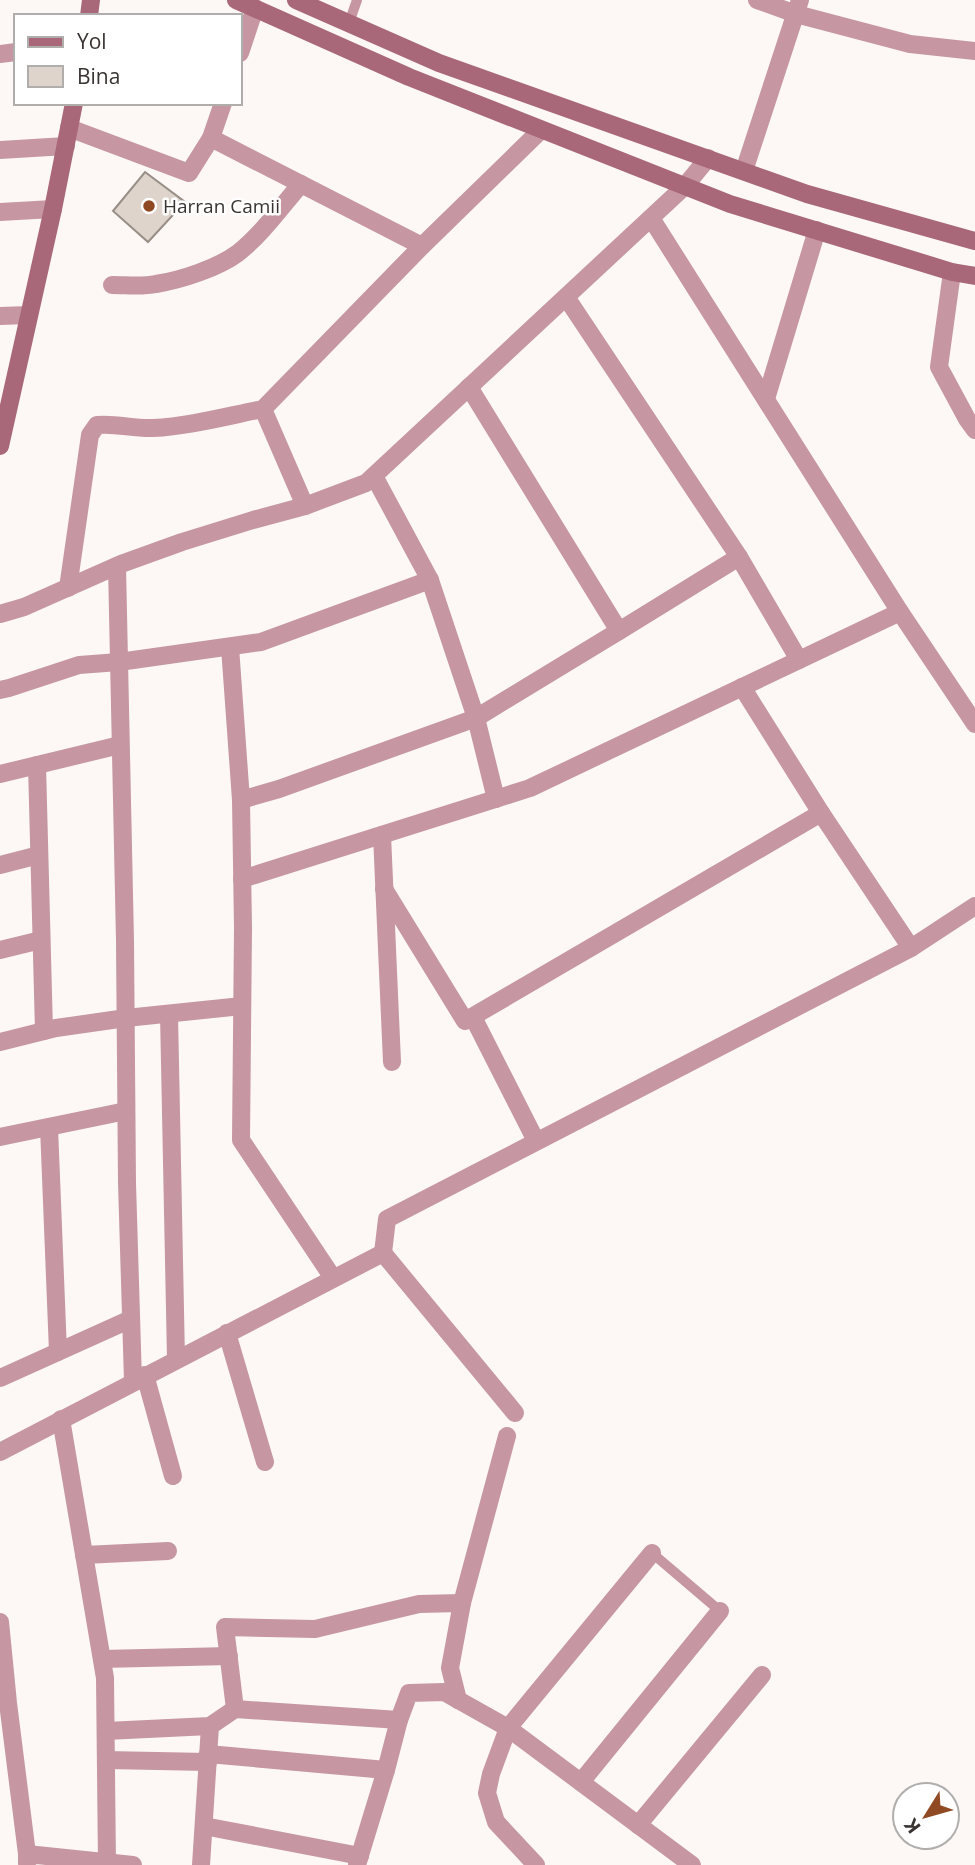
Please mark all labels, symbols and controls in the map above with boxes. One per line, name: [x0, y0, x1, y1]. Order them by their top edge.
legend: [14, 14, 242, 105]
text: Yol: [77, 27, 107, 55]
text: Bina: [77, 62, 120, 90]
place label: Harran Camii: [163, 193, 280, 219]
marker: Harran Camii: [141, 198, 157, 214]
north arrow: [891, 1781, 961, 1851]
text: K: [898, 1813, 927, 1839]

